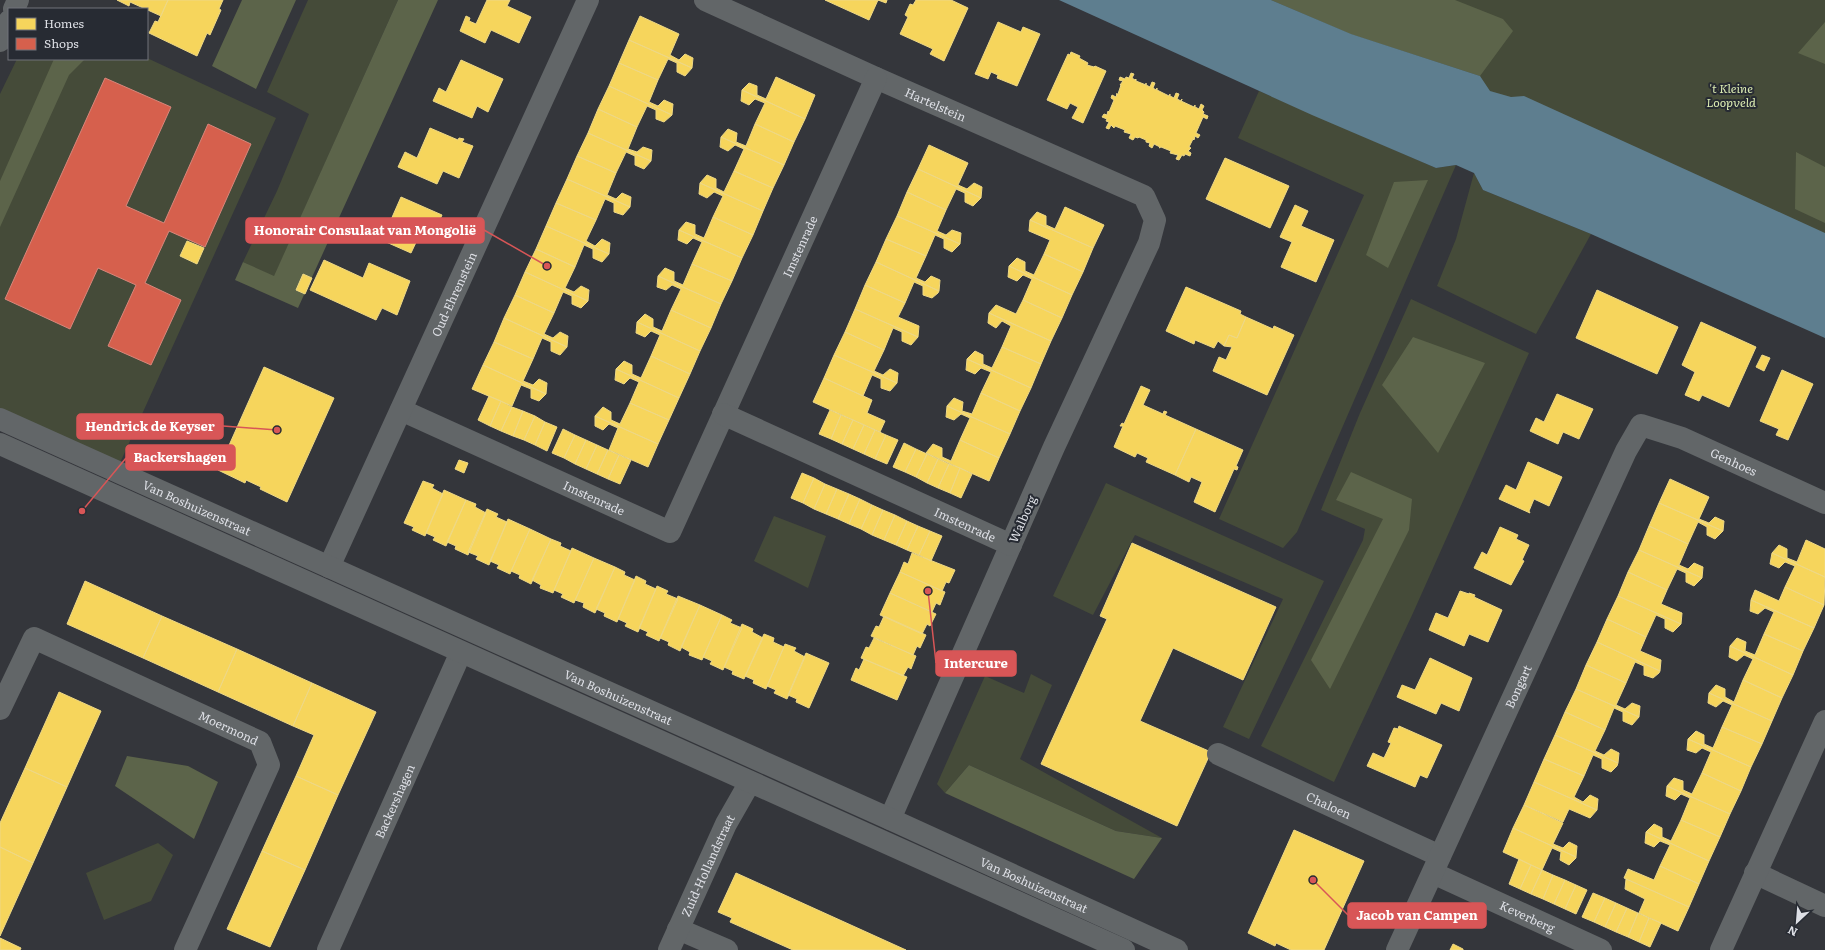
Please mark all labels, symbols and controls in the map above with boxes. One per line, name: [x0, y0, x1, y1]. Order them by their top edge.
legend: [8, 8, 148, 60]
text: Homes: [44, 14, 84, 32]
text: Shops: [44, 34, 79, 52]
park label: 't Kleine Loopveld: [1706, 79, 1756, 111]
street label: Hartelstein: [902, 83, 969, 126]
street label: Imstenrade: [778, 213, 821, 280]
callout: Honorair Consulaat van Mongolië: [246, 218, 484, 243]
text: Honorair Consulaat van Mongolië: [254, 220, 476, 239]
street label: Oud-Ehrenstein: [426, 249, 481, 340]
callout: Hendrick de Keyser: [77, 414, 223, 439]
text: Hendrick de Keyser: [85, 416, 215, 435]
street label: Genhoes: [1708, 443, 1761, 480]
callout: Backershagen: [126, 445, 235, 470]
text: Backershagen: [133, 447, 227, 466]
street label: Van Boshuizenstraat: [140, 475, 254, 540]
street label: Imstenrade: [560, 476, 628, 519]
street label: Walborg: [1004, 492, 1041, 545]
street label: Imstenrade: [931, 502, 999, 546]
callout: Intercure: [936, 651, 1016, 676]
text: Intercure: [944, 653, 1008, 672]
street label: Bongart: [1500, 662, 1536, 711]
street label: Van Boshuizenstraat: [561, 665, 676, 729]
street label: Moermond: [196, 706, 262, 749]
street label: Backershagen: [370, 761, 419, 841]
street label: Chaloen: [1303, 787, 1354, 823]
street label: Zuid-Hollandstraat: [676, 811, 739, 919]
street label: Van Boshuizenstraat: [977, 852, 1091, 917]
street label: Keverberg: [1497, 896, 1558, 937]
north arrow: [1777, 902, 1817, 942]
callout: Jacob van Campen: [1348, 903, 1486, 928]
text: Jacob van Campen: [1356, 905, 1478, 924]
text: N: [1785, 923, 1800, 941]

